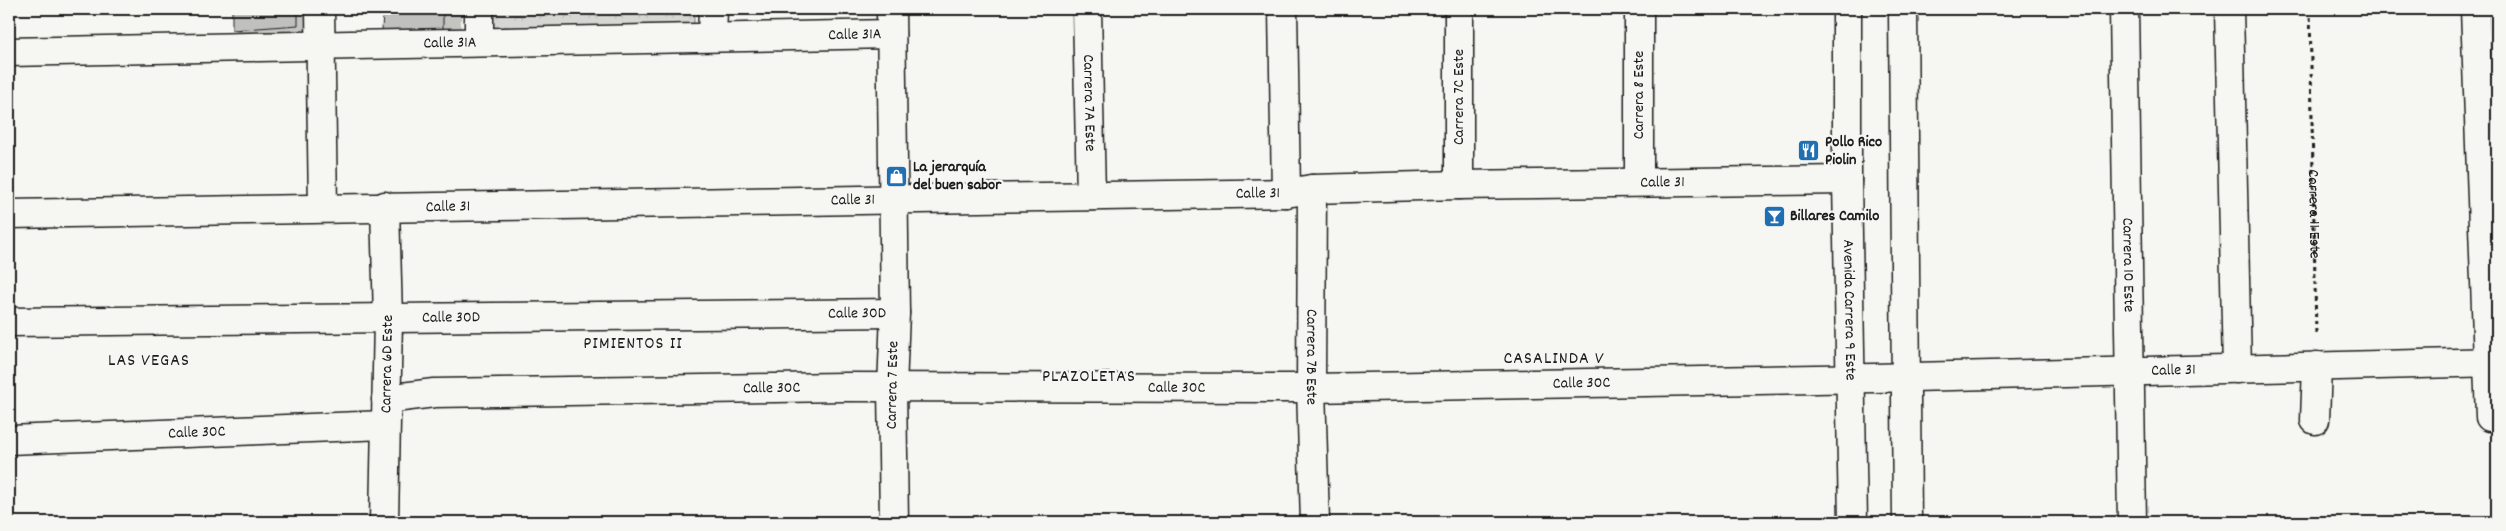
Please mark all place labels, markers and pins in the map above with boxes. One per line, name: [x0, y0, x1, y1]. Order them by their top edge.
place label: Pollo Rico Piolin: [1825, 131, 1882, 172]
restaurant icon: Pollo Rico Piolin: [1797, 139, 1821, 163]
place label: La jerarquía del buen sabor: [913, 156, 1002, 197]
shop icon: La jerarquía del buen sabor: [885, 164, 909, 188]
bar icon: Billares Camilo: [1762, 204, 1786, 228]
place label: Billares Camilo: [1790, 205, 1879, 228]

